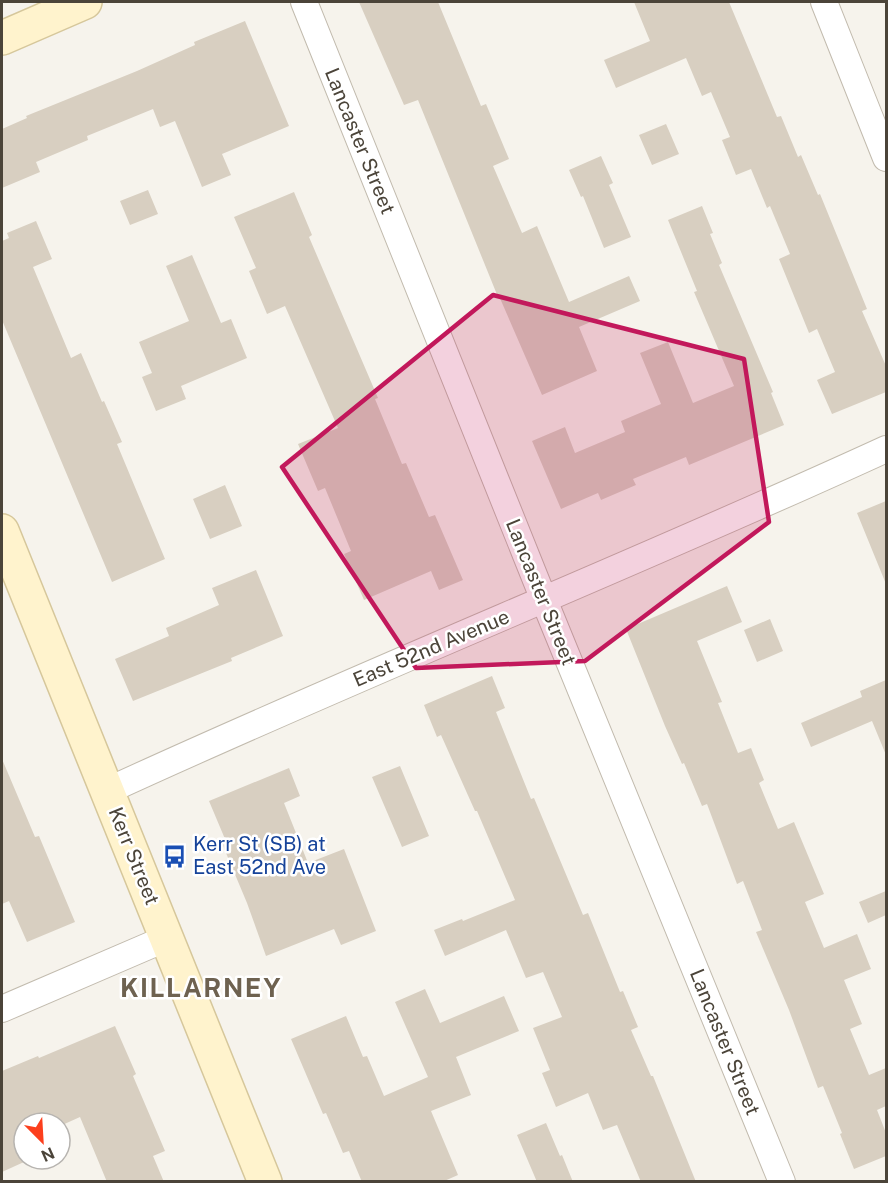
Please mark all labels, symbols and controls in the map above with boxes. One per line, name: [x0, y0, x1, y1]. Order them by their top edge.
street label: Lancaster Street: [320, 64, 400, 218]
street label: Lancaster Street: [501, 515, 581, 669]
street label: East 52nd Avenue: [349, 604, 513, 692]
street label: Kerr Street: [104, 804, 164, 908]
place label: Kerr St (SB) at East 52nd Ave: [193, 832, 326, 879]
bus stop icon: Kerr St (SB) at East 52nd Ave: [162, 843, 188, 869]
street label: Lancaster Street: [685, 965, 765, 1119]
district label: KILLARNEY: [120, 972, 282, 1003]
north arrow: [12, 1111, 72, 1171]
text: N: [38, 1143, 57, 1165]

